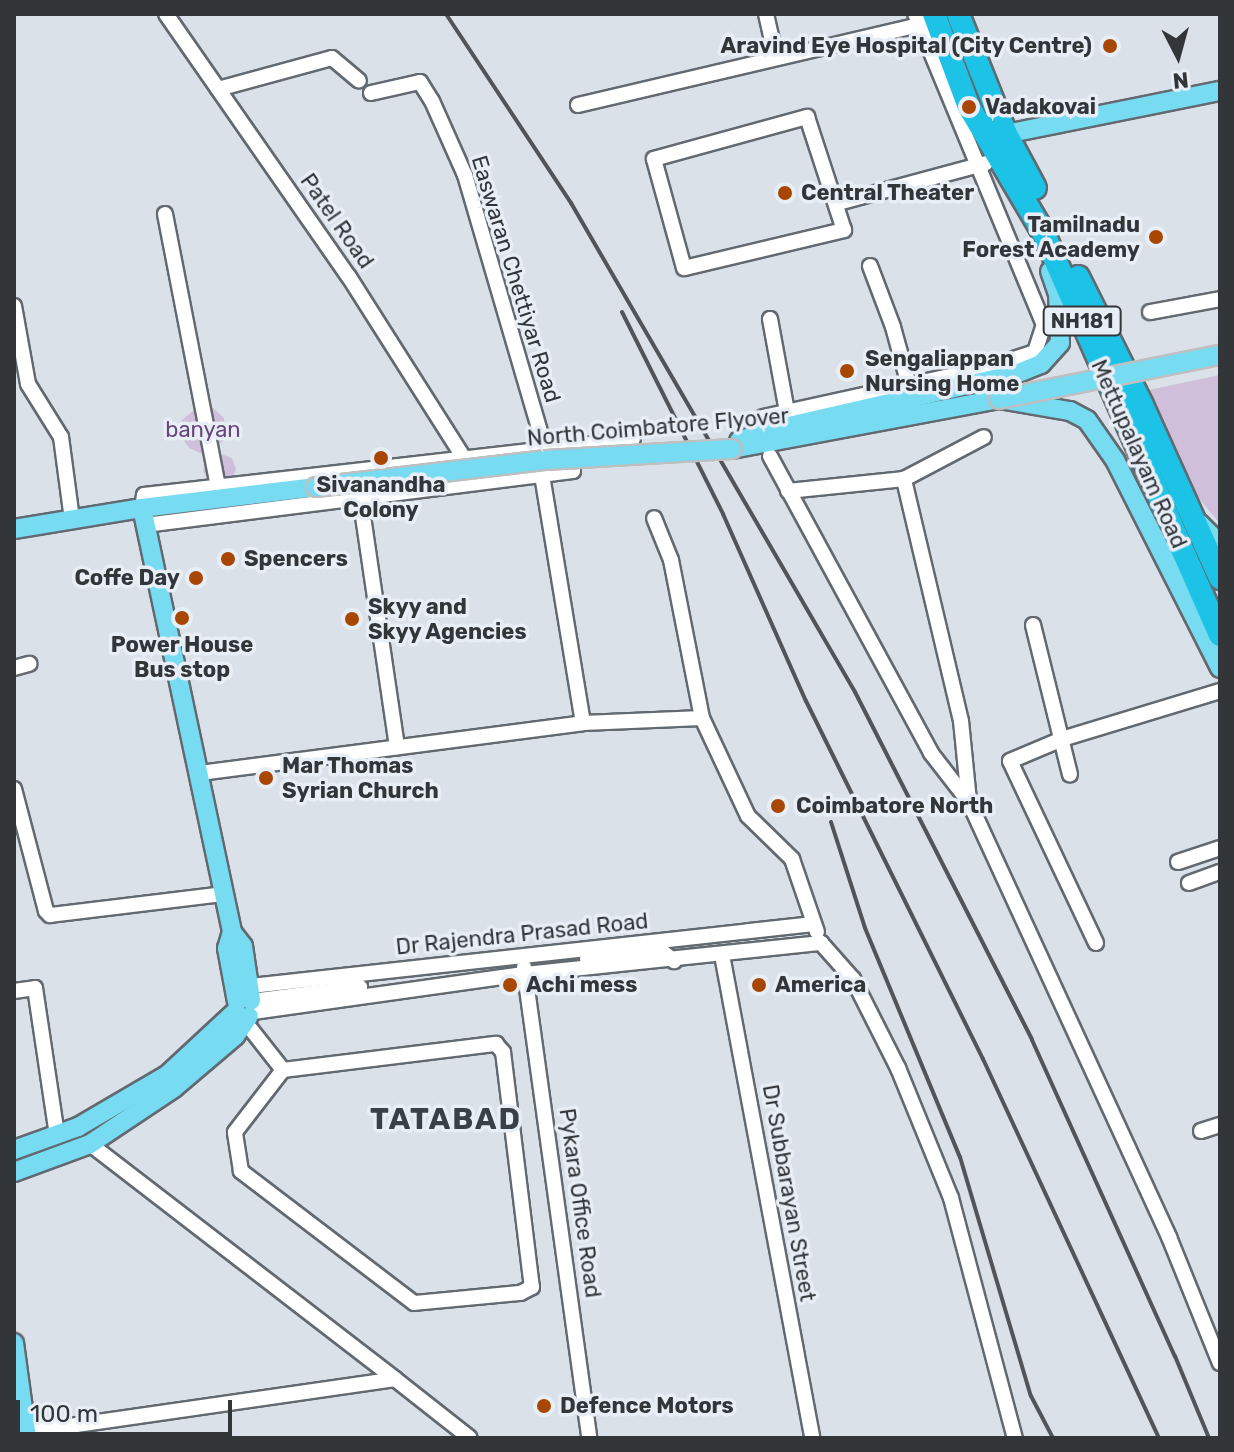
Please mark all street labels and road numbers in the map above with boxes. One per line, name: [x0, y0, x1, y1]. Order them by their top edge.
street label: Easwaran Chettiyar Road: [466, 152, 566, 406]
street label: Patel Road: [295, 168, 379, 274]
road number: NH181: [1042, 305, 1122, 337]
street label: Mettupalayam Road: [1086, 356, 1192, 552]
street label: North Coimbatore Flyover: [526, 402, 790, 452]
street label: Dr Rajendra Prasad Road: [394, 908, 650, 960]
street label: Dr Subbarayan Street: [757, 1082, 821, 1304]
street label: Pykara Office Road: [554, 1107, 606, 1299]

